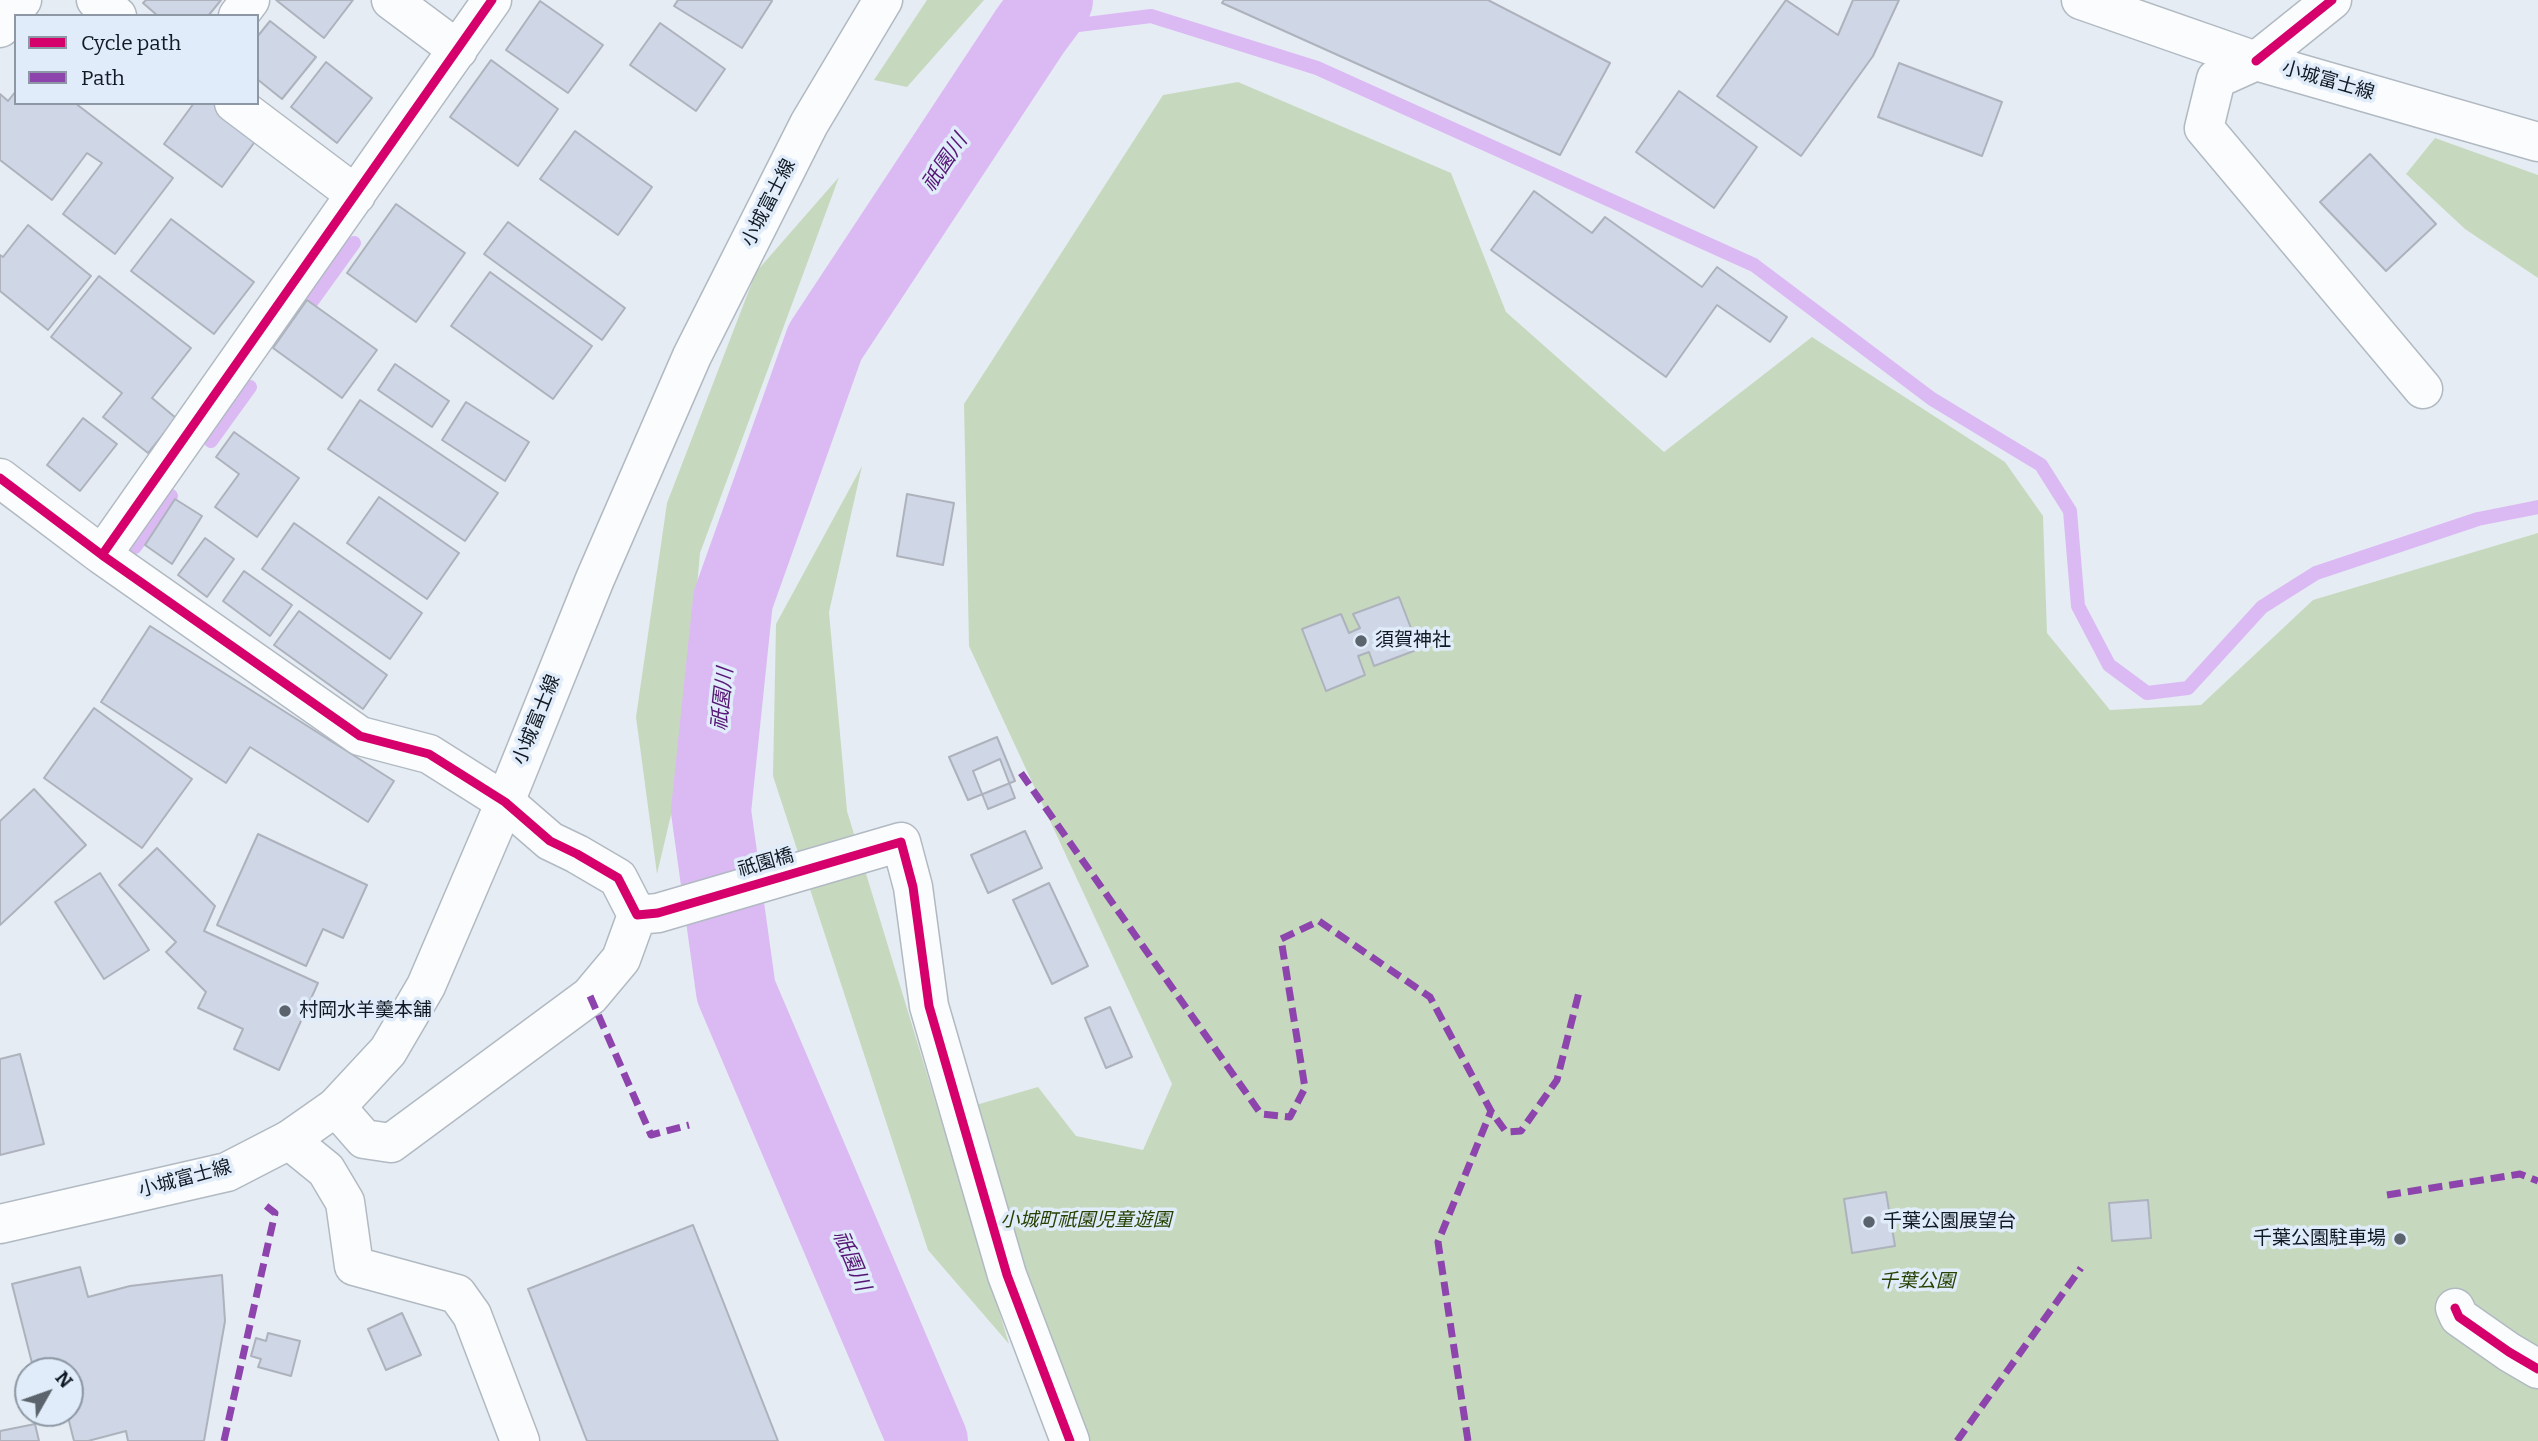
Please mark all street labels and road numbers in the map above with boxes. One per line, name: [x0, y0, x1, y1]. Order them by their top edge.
street label: 小城富士線: [2279, 57, 2377, 105]
street label: 小城富士線: [737, 156, 801, 250]
street label: 小城富士線: [509, 672, 565, 768]
street label: 祇園橋: [735, 844, 797, 882]
street label: 小城富士線: [136, 1156, 234, 1202]

